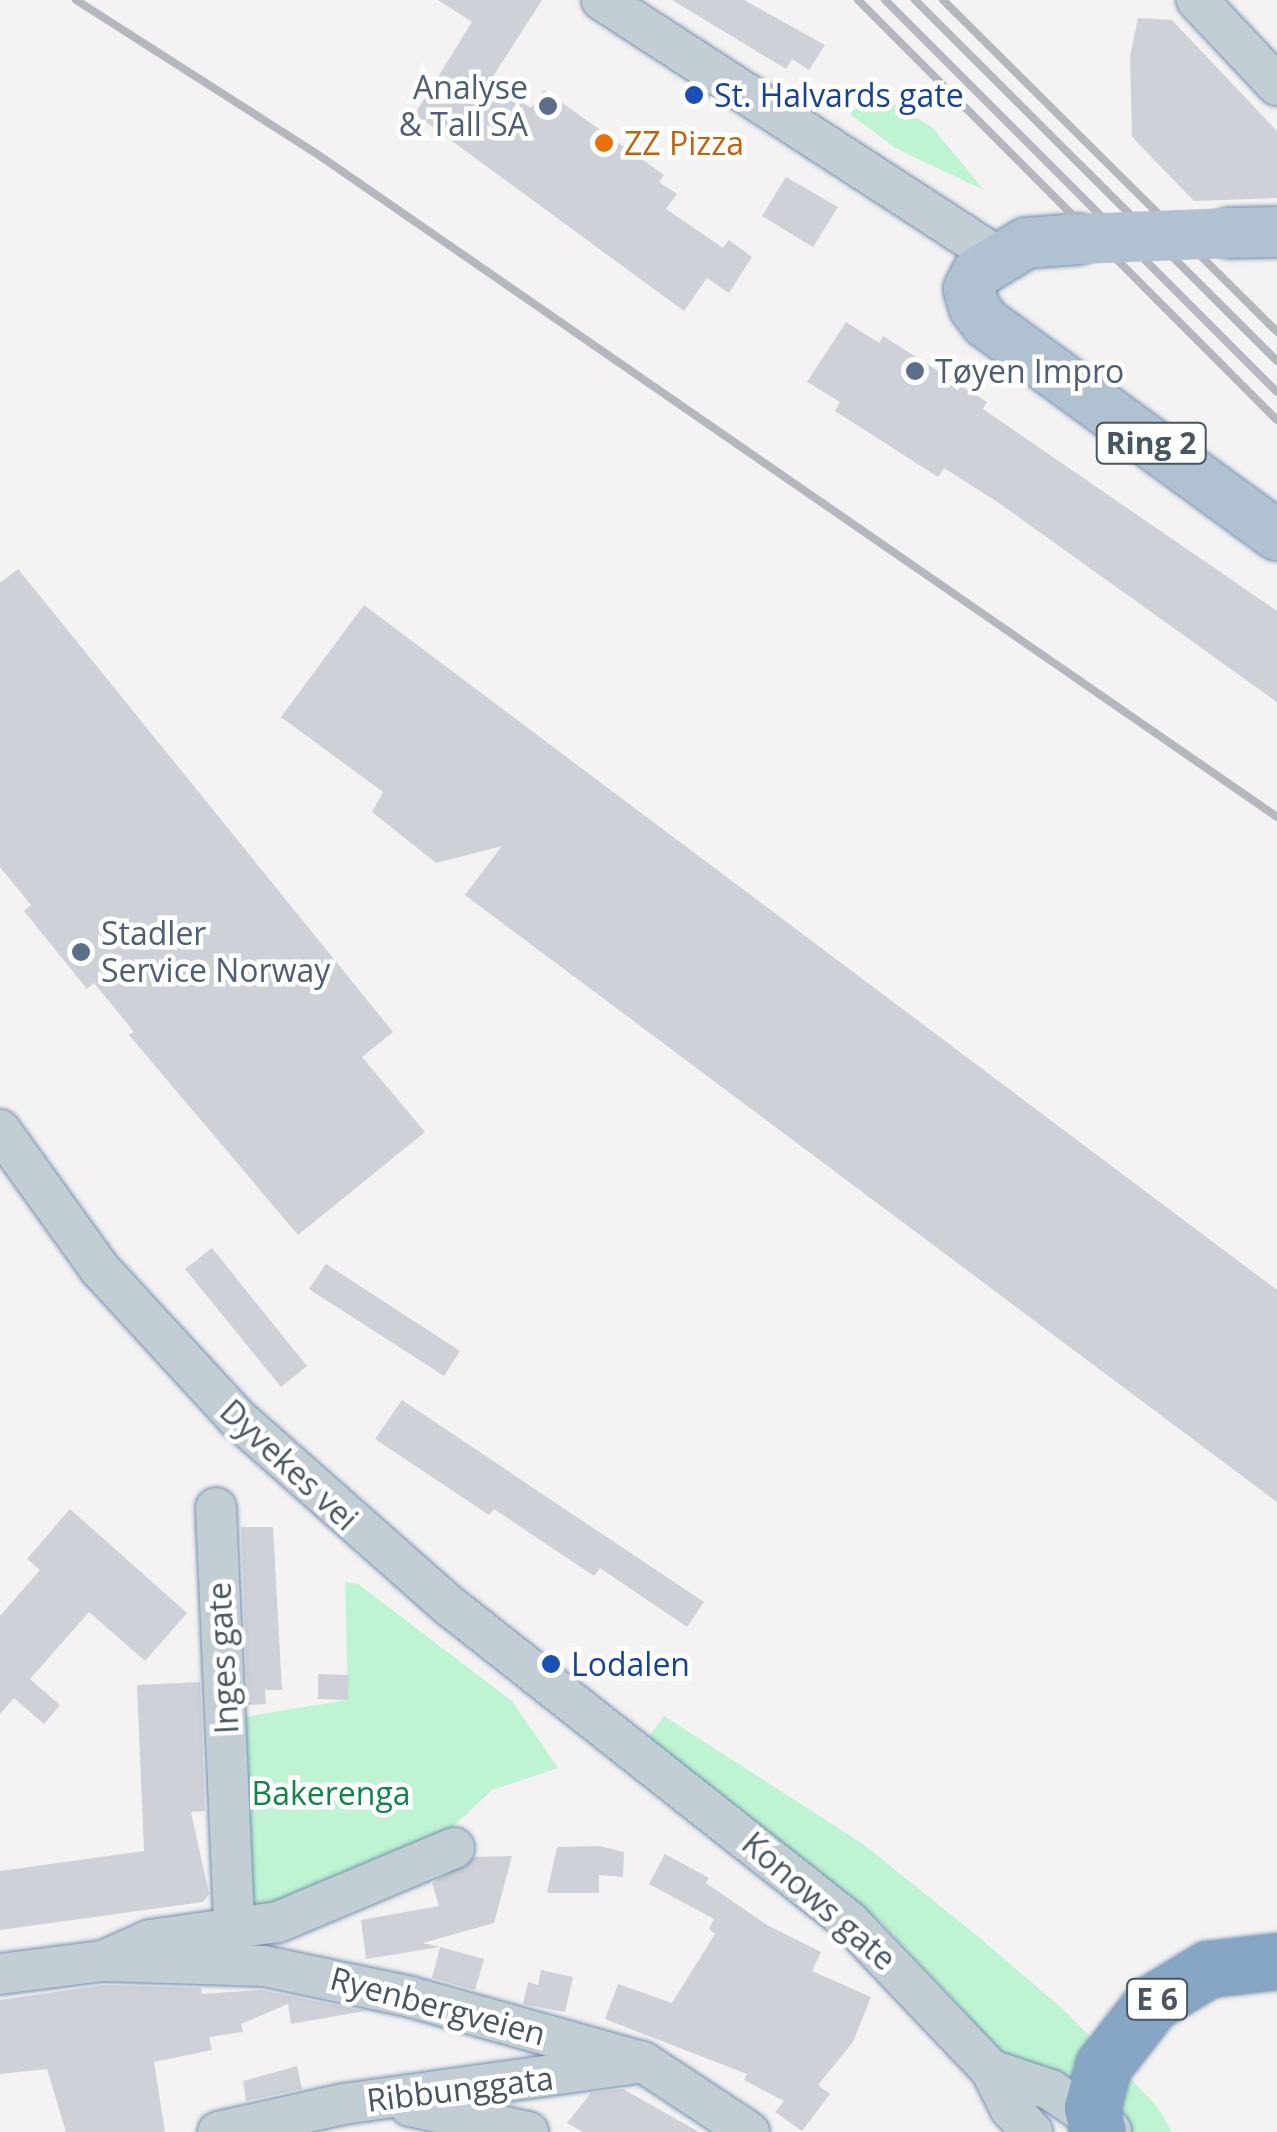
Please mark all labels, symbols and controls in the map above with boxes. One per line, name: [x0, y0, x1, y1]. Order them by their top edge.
place label: Analyse & Tall SA: [399, 69, 528, 144]
place label: St. Halvards gate: [714, 76, 964, 114]
marker: St. Halvards gate: [683, 84, 705, 106]
marker: Analyse & Tall SA: [537, 95, 559, 117]
place label: ZZ Pizza: [624, 124, 744, 162]
marker: ZZ Pizza: [593, 132, 615, 154]
place label: Tøyen Impro: [935, 352, 1124, 390]
marker: Tøyen Impro: [904, 360, 926, 382]
road number: Ring 2: [1094, 418, 1208, 468]
place label: Stadler Service Norway: [101, 915, 330, 990]
marker: Stadler Service Norway: [70, 941, 92, 963]
street label: Dyvekes vei: [212, 1392, 366, 1538]
street label: Inges gate: [200, 1581, 246, 1735]
place label: Lodalen: [571, 1645, 690, 1683]
marker: Lodalen: [540, 1653, 562, 1675]
park label: Bakerenga: [251, 1774, 411, 1812]
street label: Konows gate: [734, 1824, 904, 1978]
street label: Ryenbergveien: [326, 1959, 550, 2053]
road number: E 6: [1124, 1974, 1190, 2024]
street label: Ribbunggata: [364, 2058, 556, 2120]

